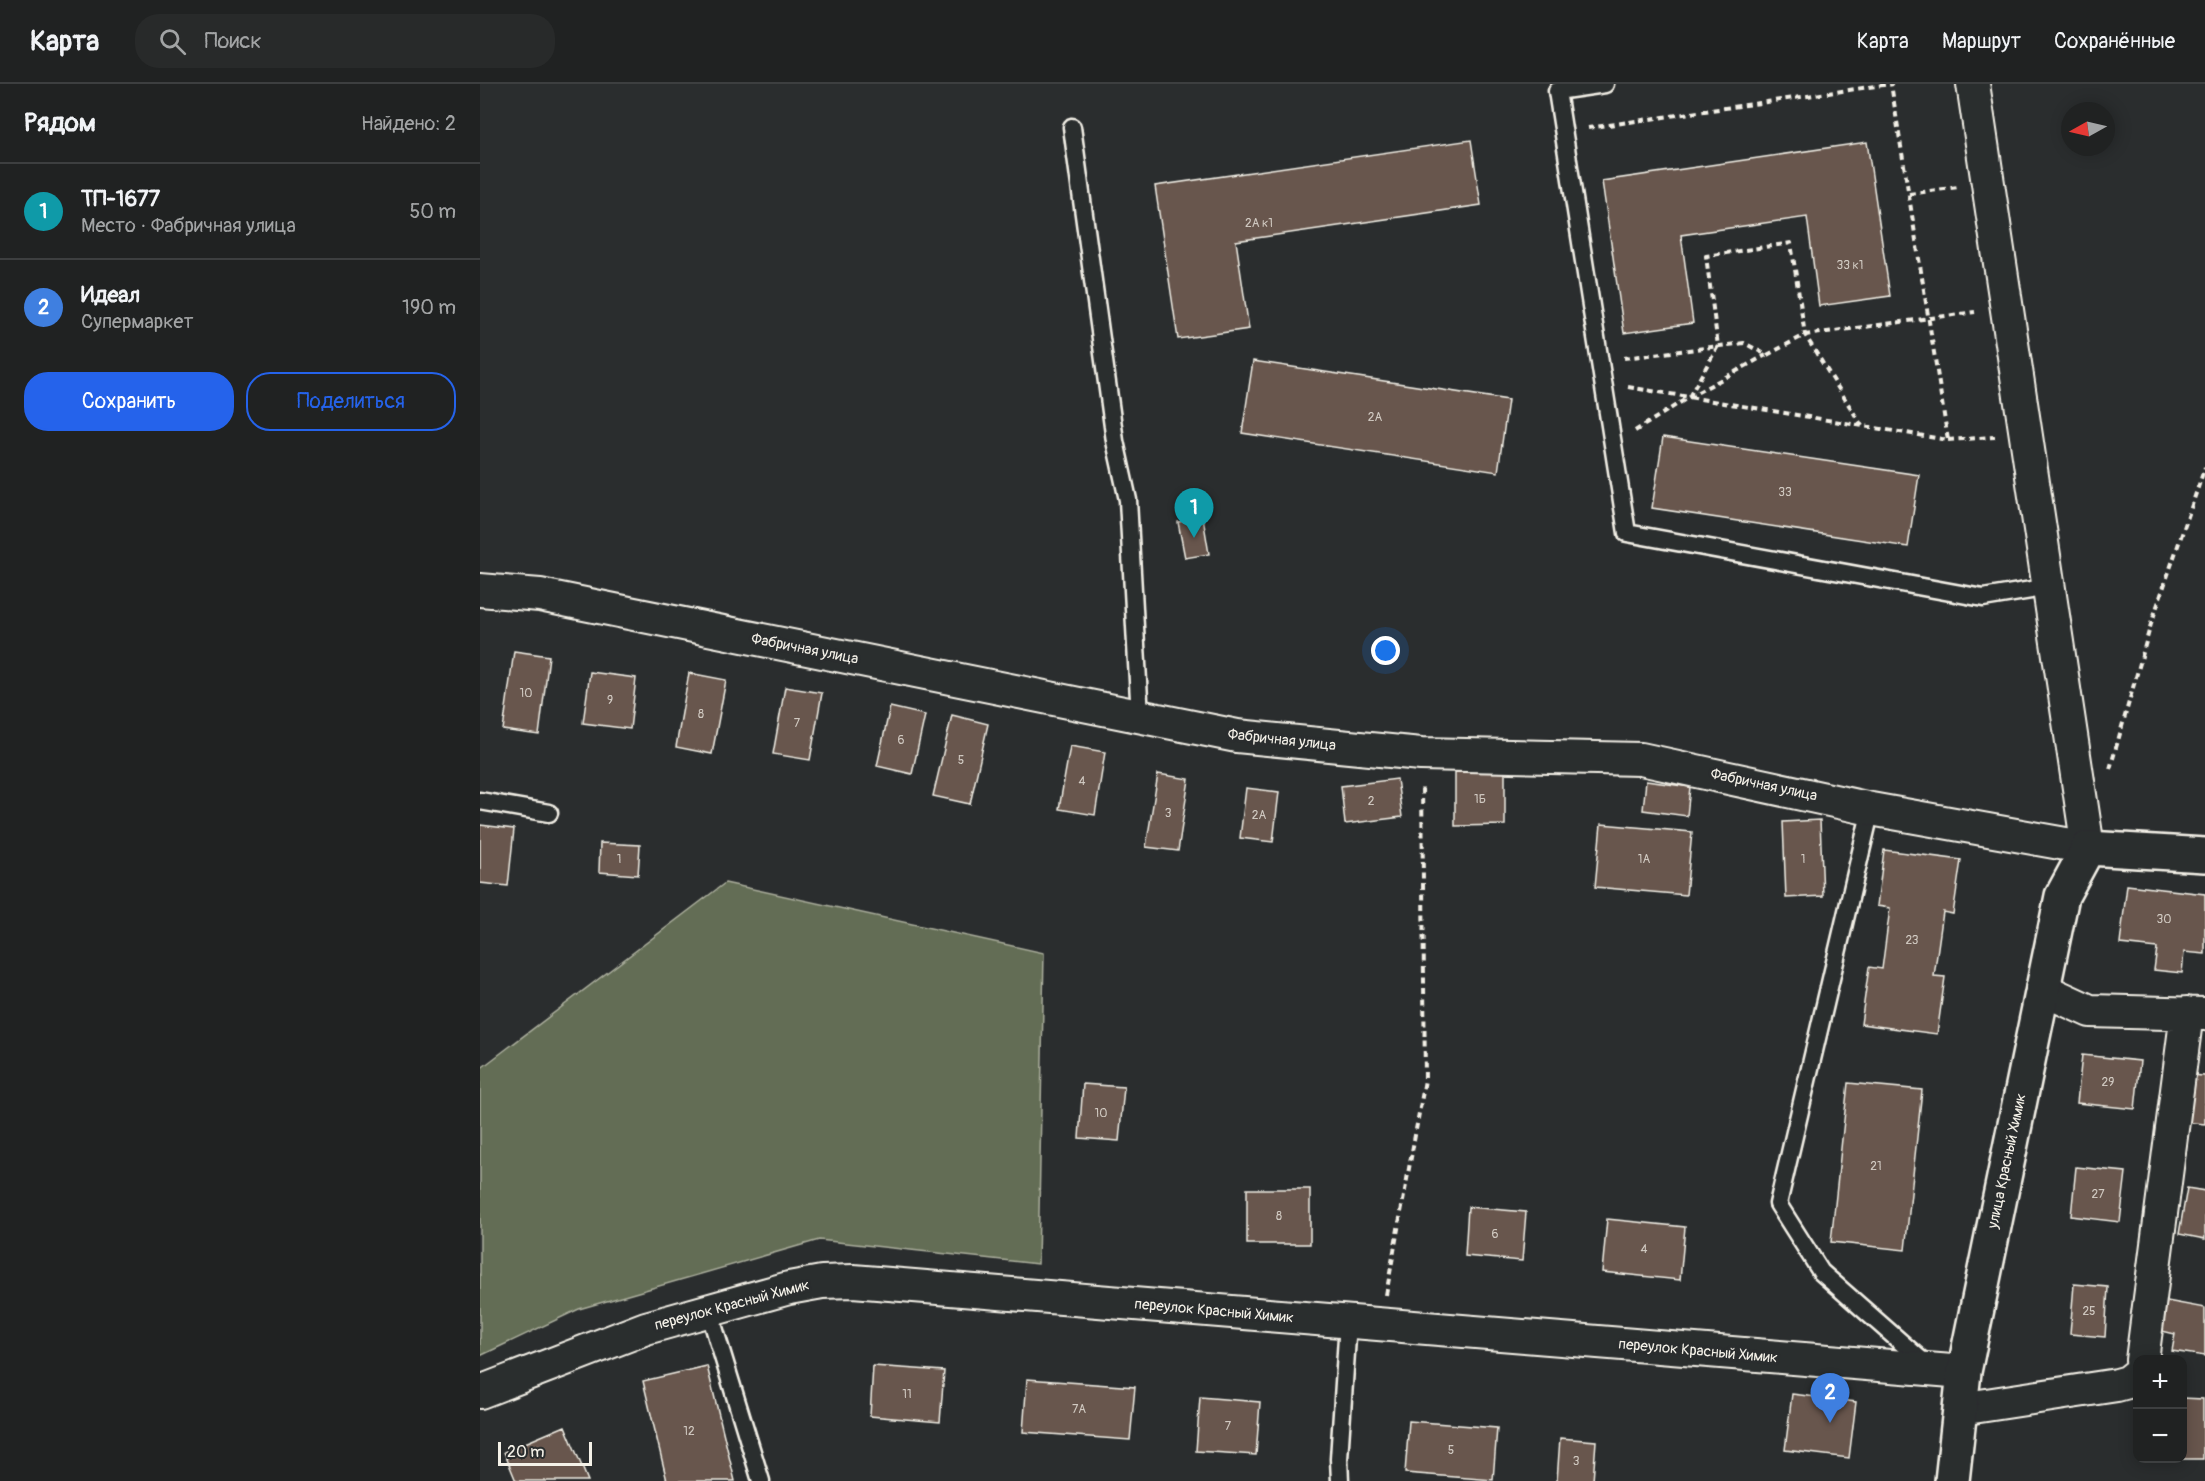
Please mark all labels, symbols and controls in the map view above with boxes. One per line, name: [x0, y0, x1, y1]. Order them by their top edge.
search box: [135, 14, 555, 68]
text: Карта: [30, 24, 99, 59]
icon: search: [156, 25, 189, 58]
text: Поиск: [204, 27, 262, 55]
text: Карта: [1857, 28, 1909, 55]
text: Маршрут: [1942, 28, 2021, 55]
text: Сохранённые: [2054, 28, 2175, 55]
north arrow: [2061, 102, 2115, 156]
text: Рядом: [24, 107, 96, 139]
text: Найдено: 2: [361, 111, 456, 136]
text: ТП-1677: [81, 185, 160, 213]
text: 1: [40, 199, 47, 224]
text: 50 m: [409, 199, 456, 224]
text: Место · Фабричная улица: [81, 213, 296, 238]
house number: 2А к1: [1245, 216, 1273, 231]
house number: 33 к1: [1837, 258, 1863, 273]
text: Идеал: [81, 281, 140, 309]
text: 2: [38, 295, 49, 320]
text: 190 m: [402, 295, 456, 320]
text: Супермаркет: [81, 309, 193, 334]
button: Сохранить: [24, 372, 234, 431]
button: Поделиться: [246, 372, 456, 431]
house number: 2А: [1368, 410, 1382, 425]
house number: 33: [1778, 485, 1792, 500]
pin: 1: [1174, 488, 1214, 538]
street label: Фабричная улица: [750, 629, 860, 669]
your location: [1371, 636, 1400, 665]
house number: 10: [520, 686, 532, 701]
house number: 9: [607, 693, 613, 708]
house number: 8: [698, 707, 704, 722]
house number: 7: [794, 716, 801, 731]
street label: Фабричная улица: [1227, 725, 1337, 755]
house number: 6: [898, 733, 905, 748]
house number: 5: [958, 753, 964, 768]
street label: Фабричная улица: [1709, 764, 1819, 806]
house number: 4: [1079, 774, 1086, 789]
house number: 1Б: [1474, 792, 1486, 807]
house number: 2: [1368, 794, 1375, 809]
house number: 3: [1165, 806, 1172, 821]
house number: 2А: [1252, 808, 1266, 823]
house number: 1: [617, 852, 621, 867]
house number: 1А: [1638, 852, 1650, 867]
house number: 1: [1801, 852, 1805, 867]
house number: 30: [2157, 912, 2171, 927]
house number: 23: [1905, 933, 1919, 948]
house number: 29: [2102, 1075, 2114, 1090]
street label: улица Красный Химик: [1983, 1092, 2031, 1231]
house number: 10: [1095, 1106, 1107, 1121]
house number: 21: [1870, 1159, 1882, 1174]
house number: 27: [2091, 1187, 2105, 1202]
house number: 8: [1276, 1209, 1282, 1224]
house number: 6: [1492, 1227, 1499, 1242]
house number: 4: [1641, 1242, 1648, 1257]
street label: переулок Красный Химик: [652, 1275, 812, 1335]
street label: переулок Красный Химик: [1134, 1295, 1295, 1327]
house number: 25: [2082, 1304, 2096, 1319]
street label: переулок Красный Химик: [1618, 1335, 1779, 1367]
map controls: [2133, 1355, 2187, 1463]
button: +: [2133, 1355, 2187, 1409]
pin: 2: [1810, 1374, 1850, 1423]
house number: 11: [902, 1387, 912, 1402]
house number: 7А: [1072, 1402, 1086, 1417]
button: −: [2133, 1409, 2187, 1463]
house number: 7: [1225, 1419, 1232, 1434]
house number: 12: [683, 1424, 695, 1439]
scale bar: [498, 1439, 592, 1466]
text: 20 m: [507, 1442, 545, 1462]
house number: 5: [1448, 1443, 1454, 1458]
house number: 3: [1573, 1454, 1580, 1469]

